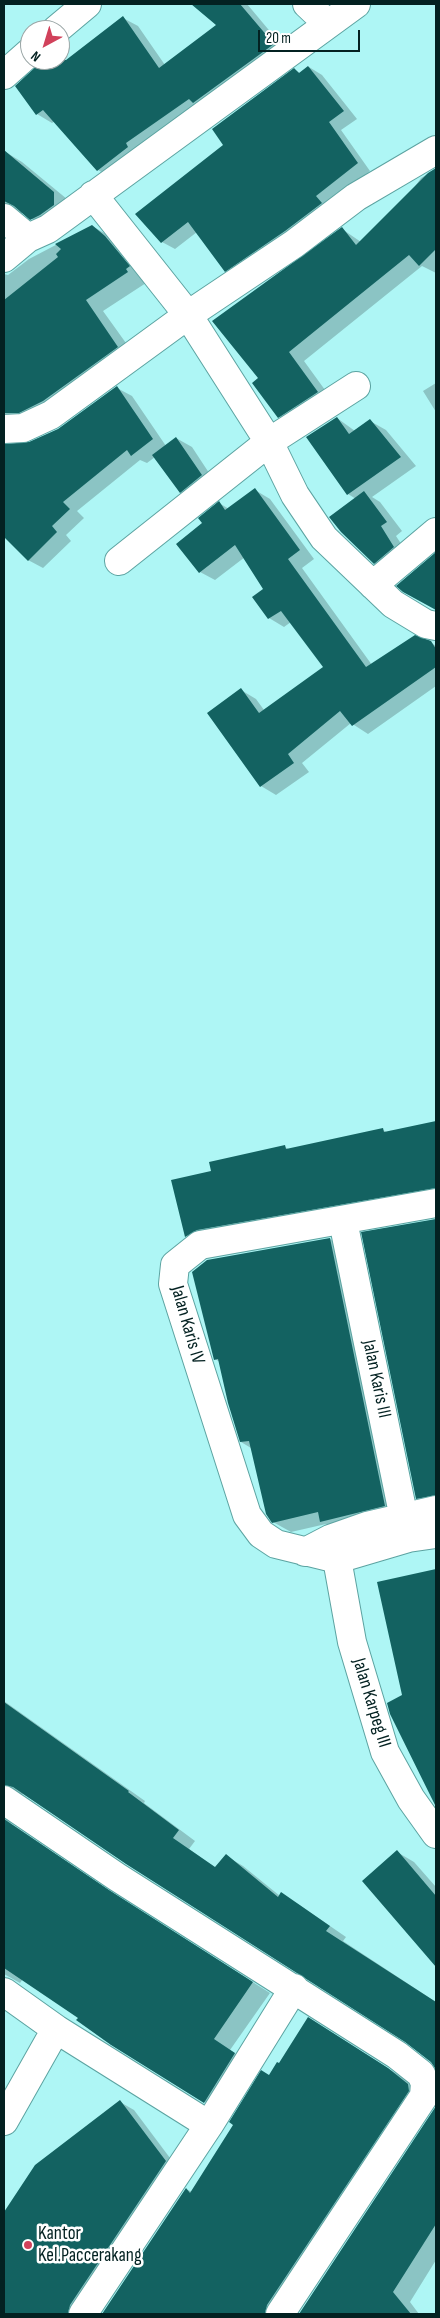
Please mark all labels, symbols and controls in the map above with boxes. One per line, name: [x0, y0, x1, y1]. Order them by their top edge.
north arrow: [20, 20, 70, 70]
scale bar: [260, 20, 362, 52]
text: 20 m: [266, 29, 291, 48]
text: N: [28, 47, 44, 65]
street label: Jalan Karis IV: [165, 1283, 209, 1367]
street label: Jalan Karis III: [357, 1338, 395, 1420]
street label: Jalan Karpeg III: [347, 1656, 395, 1750]
place label: Kantor Kel.Paccerakang: [38, 2223, 142, 2267]
marker: Kantor Kel.Paccerakang: [22, 2239, 34, 2251]

